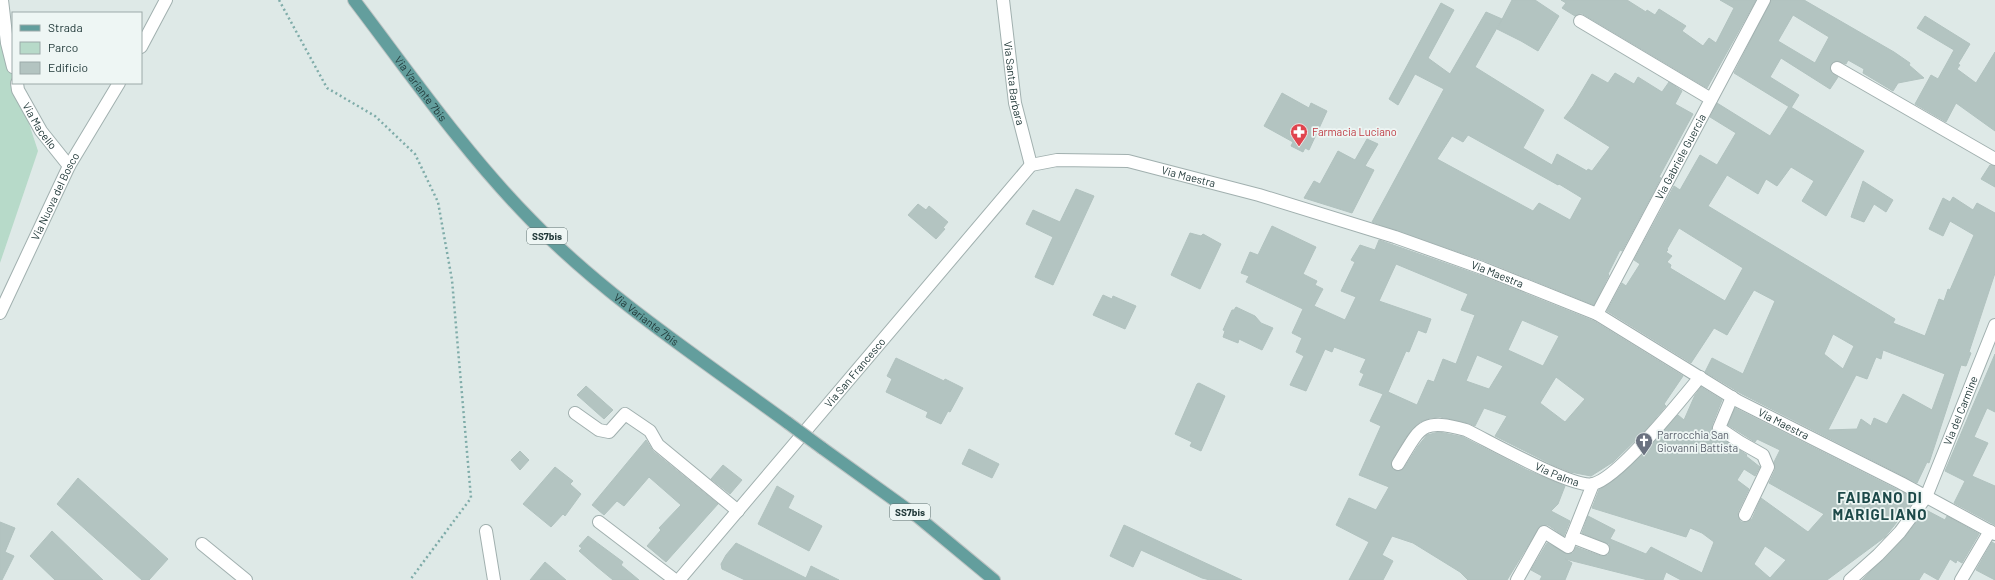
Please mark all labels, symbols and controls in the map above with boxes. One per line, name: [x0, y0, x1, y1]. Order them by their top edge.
legend: [12, 12, 142, 84]
text: Strada: [48, 20, 83, 34]
text: Parco: [48, 40, 78, 54]
street label: Via Santa Barbara: [1002, 41, 1027, 126]
street label: Via Variante 7bis: [392, 53, 450, 124]
text: Edificio: [48, 60, 88, 74]
street label: Via Macello: [20, 100, 60, 152]
street label: Via Gabriele Guercia: [1652, 111, 1708, 202]
pharmacy icon: Farmacia Luciano: [1289, 122, 1309, 147]
place label: Farmacia Luciano: [1312, 125, 1397, 138]
street label: Via Nuova del Bosco: [28, 150, 82, 242]
street label: Via Maestra: [1160, 163, 1217, 189]
road number: SS7bis: [527, 228, 567, 244]
street label: Via Maestra: [1469, 258, 1526, 290]
street label: Via Variante 7bis: [611, 290, 682, 348]
street label: Via San Francesco: [821, 335, 888, 410]
street label: Via del Carmine: [1940, 374, 1980, 447]
street label: Via Maestra: [1756, 405, 1811, 442]
place label: Parrocchia San Giovanni Battista: [1657, 428, 1738, 454]
church icon: Parrocchia San Giovanni Battista: [1634, 431, 1654, 456]
street label: Via Palma: [1533, 459, 1581, 488]
district label: FAIBANO DI MARIGLIANO: [1832, 488, 1928, 523]
road number: SS7bis: [890, 504, 930, 520]

